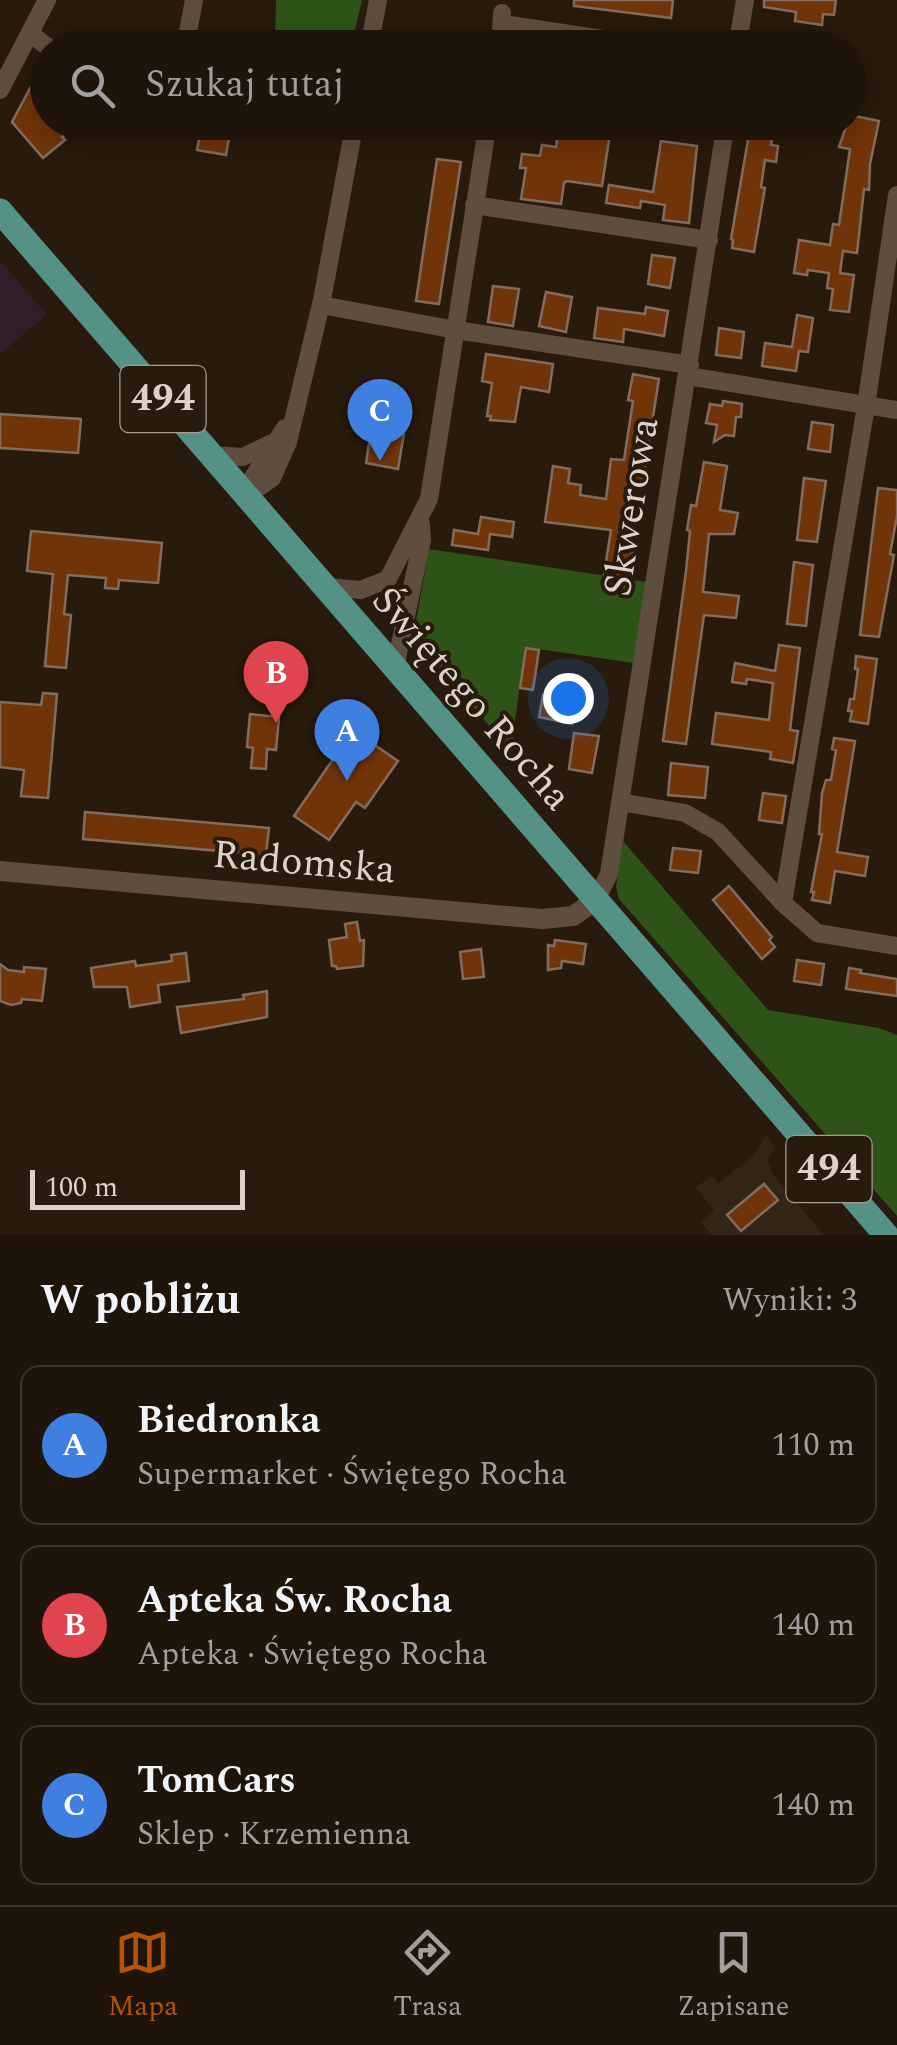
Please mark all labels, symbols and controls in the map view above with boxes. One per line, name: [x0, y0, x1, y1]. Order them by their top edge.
search box: [30, 30, 867, 140]
text: Szukaj tutaj: [145, 56, 345, 114]
icon: search: [65, 58, 120, 113]
road number: 494: [120, 366, 206, 432]
pin: C: [348, 378, 412, 461]
street label: Skwerowa: [588, 413, 676, 601]
street label: Świętego Rocha: [356, 573, 586, 825]
pin: B: [244, 640, 308, 723]
your location: [543, 673, 594, 724]
pin: A: [314, 698, 380, 781]
street label: Radomska: [210, 825, 398, 901]
road number: 494: [786, 1136, 872, 1202]
scale bar: [30, 1165, 245, 1210]
text: 100 m: [45, 1166, 118, 1209]
text: W pobliżu: [40, 1269, 240, 1332]
text: Wyniki: 3: [723, 1276, 857, 1325]
text: Biedronka: [137, 1392, 321, 1450]
text: A: [62, 1421, 87, 1470]
text: 110 m: [771, 1421, 855, 1470]
text: Supermarket · Świętego Rocha: [137, 1450, 567, 1499]
text: Apteka Św. Rocha: [137, 1572, 452, 1630]
text: B: [63, 1601, 86, 1650]
text: 140 m: [771, 1601, 855, 1650]
text: Apteka · Świętego Rocha: [137, 1630, 488, 1679]
text: TomCars: [137, 1752, 296, 1810]
text: C: [63, 1781, 86, 1830]
text: 140 m: [771, 1781, 855, 1830]
text: Sklep · Krzemienna: [137, 1810, 410, 1859]
tab: Mapa: [108, 1925, 178, 2028]
tab: Trasa: [393, 1925, 462, 2028]
tab: Zapisane: [677, 1925, 789, 2028]

